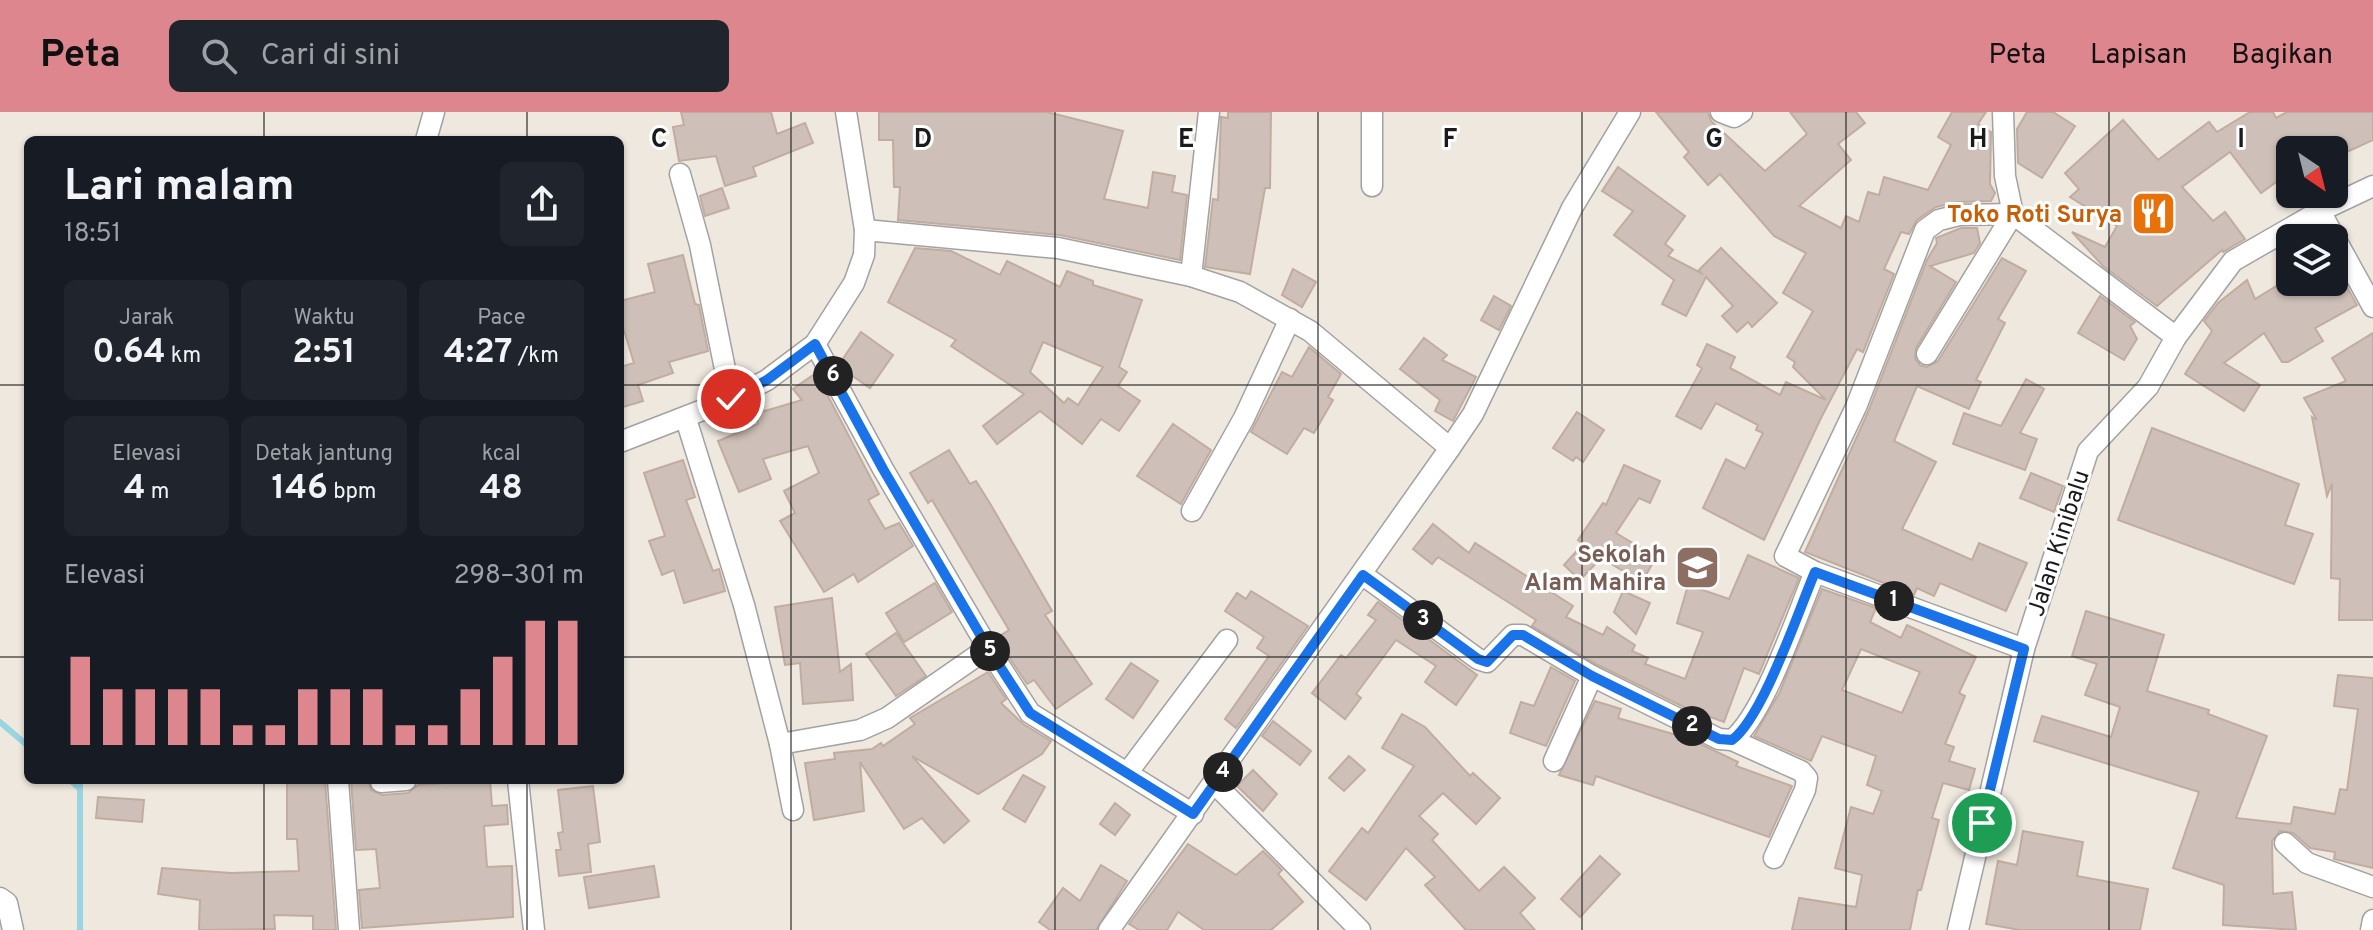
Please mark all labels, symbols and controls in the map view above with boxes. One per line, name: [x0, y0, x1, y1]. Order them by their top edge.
search box: [169, 20, 729, 92]
text: Peta: [40, 32, 121, 81]
icon: search: [197, 34, 241, 78]
text: Cari di sini: [261, 38, 400, 75]
text: Peta: [1988, 38, 2046, 74]
text: Lapisan: [2090, 38, 2187, 74]
text: Bagikan: [2231, 38, 2333, 74]
text: C: [651, 124, 667, 157]
text: D: [914, 124, 932, 157]
text: E: [1178, 124, 1194, 157]
text: F: [1443, 124, 1458, 157]
text: G: [1705, 124, 1723, 157]
text: H: [1969, 124, 1987, 157]
text: I: [2237, 124, 2245, 157]
north arrow: [2276, 136, 2348, 208]
map controls: [2276, 136, 2348, 296]
text: Lari malam: [64, 160, 294, 216]
button: share: [500, 162, 584, 246]
restaurant icon: Toko Roti Surya: [2129, 190, 2177, 238]
place label: Toko Roti Surya: [1947, 201, 2122, 231]
text: 18:51: [64, 218, 121, 251]
button: layers: [2276, 224, 2348, 296]
text: Jarak: [119, 305, 174, 332]
text: Waktu: [293, 305, 355, 332]
text: Pace: [477, 305, 525, 332]
text: 0.64: [92, 332, 166, 375]
text: 2:51: [292, 332, 356, 375]
text: 4:27: [444, 332, 513, 375]
text: km: [166, 343, 201, 370]
text: /km: [513, 343, 559, 370]
pin: 6: [813, 356, 853, 396]
text: 6: [826, 362, 840, 389]
pin: [697, 365, 765, 433]
icon: check: [709, 377, 753, 421]
text: Elevasi: [112, 441, 181, 468]
text: Detak jantung: [255, 441, 393, 468]
text: kcal: [482, 441, 521, 468]
street label: Jalan Kinibalu: [2022, 467, 2098, 620]
text: 4: [124, 468, 146, 511]
text: 146: [272, 468, 328, 511]
text: 48: [480, 468, 523, 511]
text: m: [146, 479, 170, 506]
text: bpm: [328, 479, 376, 506]
place label: Sekolah Alam Mahira: [1524, 541, 1666, 599]
school or university icon: Sekolah Alam Mahira: [1673, 544, 1721, 592]
text: Elevasi: [64, 560, 145, 593]
text: 298–301 m: [454, 560, 584, 593]
pin: 1: [1874, 581, 1914, 621]
text: 1: [1890, 587, 1898, 614]
pin: 3: [1403, 600, 1443, 640]
text: 3: [1416, 606, 1430, 633]
pin: 5: [970, 631, 1010, 671]
text: 5: [983, 637, 997, 664]
pin: 2: [1672, 706, 1712, 746]
text: 2: [1685, 712, 1699, 739]
pin: 4: [1203, 752, 1243, 792]
text: 4: [1216, 758, 1230, 785]
pin: [1948, 789, 2016, 857]
icon: arrive: [1960, 801, 2004, 845]

